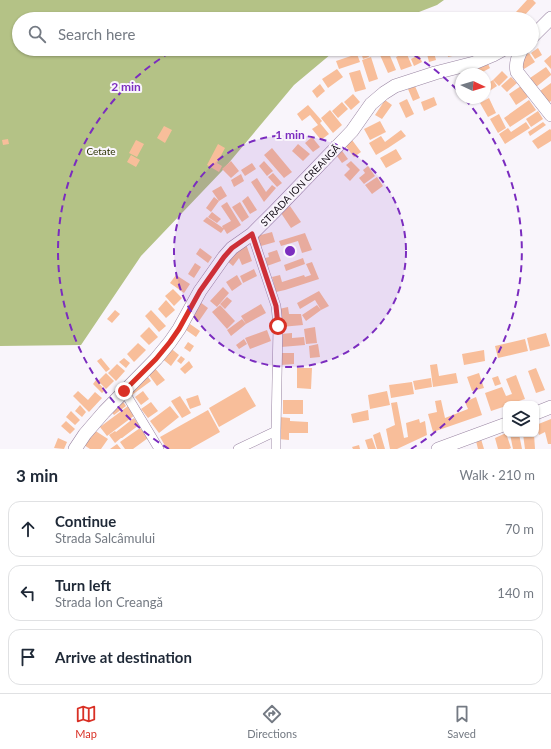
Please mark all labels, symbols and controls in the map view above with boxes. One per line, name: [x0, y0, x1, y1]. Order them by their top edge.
search box: [12, 12, 539, 56]
icon: search: [26, 23, 48, 45]
text: Search here: [58, 25, 135, 43]
north arrow: [455, 68, 491, 104]
text: 2 min: [111, 79, 141, 94]
text: 1 min: [275, 127, 305, 142]
street label: STRADA ION CREANGĂ: [258, 141, 342, 228]
park label: Cetate: [86, 145, 116, 157]
centre of rings: [283, 244, 297, 258]
route start: [269, 317, 287, 335]
route end: [115, 382, 133, 400]
map controls: [503, 401, 539, 437]
button: layers: [503, 401, 539, 437]
text: 3 min: [16, 465, 58, 486]
text: Walk · 210 m: [459, 467, 535, 483]
text: Continue: [55, 512, 116, 530]
icon: ahead: [17, 518, 39, 540]
text: 70 m: [505, 521, 534, 537]
text: Strada Salcâmului: [55, 530, 155, 546]
text: Turn left: [55, 576, 111, 594]
icon: left: [17, 582, 39, 604]
text: 140 m: [497, 585, 534, 601]
text: Strada Ion Creangă: [55, 594, 163, 610]
icon: arrive: [17, 646, 39, 668]
text: Arrive at destination: [55, 648, 192, 666]
tab: Map: [75, 703, 97, 740]
tab: Directions: [247, 703, 297, 740]
tab: Saved: [447, 703, 476, 740]

